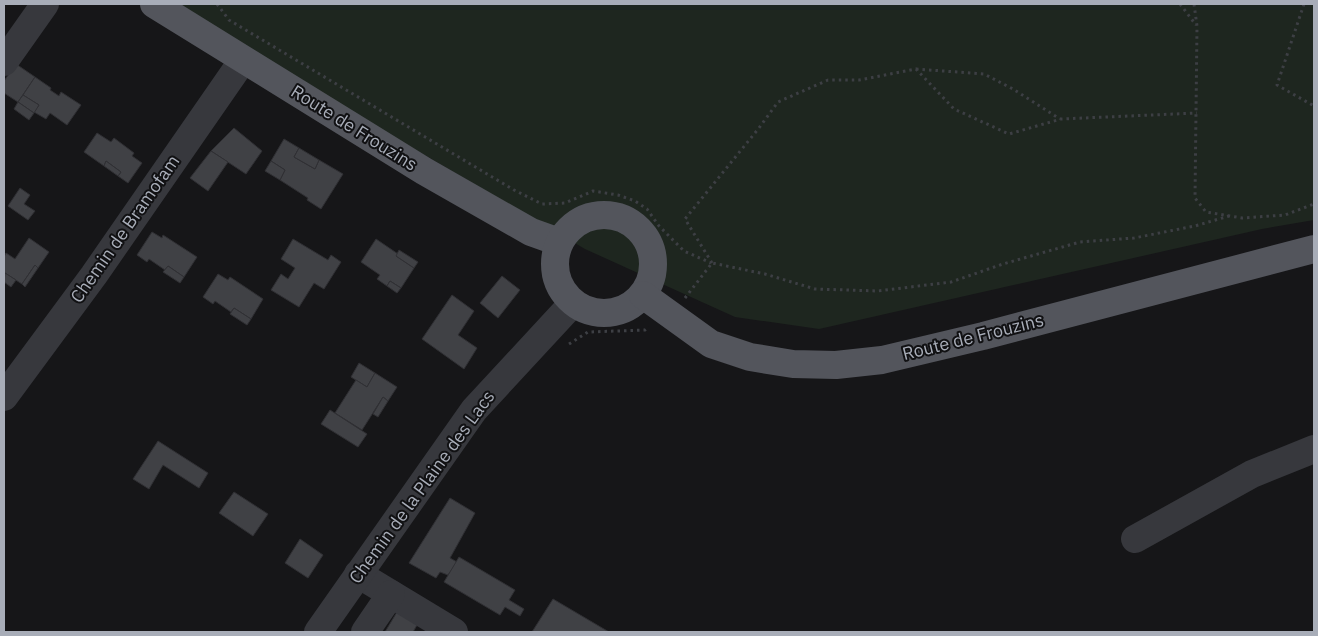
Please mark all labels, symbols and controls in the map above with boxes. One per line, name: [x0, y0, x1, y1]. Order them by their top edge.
street label: Route de Frouzins: [287, 79, 422, 176]
street label: Chemin de Bramofam: [65, 150, 184, 307]
street label: Route de Frouzins: [900, 308, 1046, 365]
street label: Chemin de la Plaine des Lacs: [344, 386, 499, 588]

